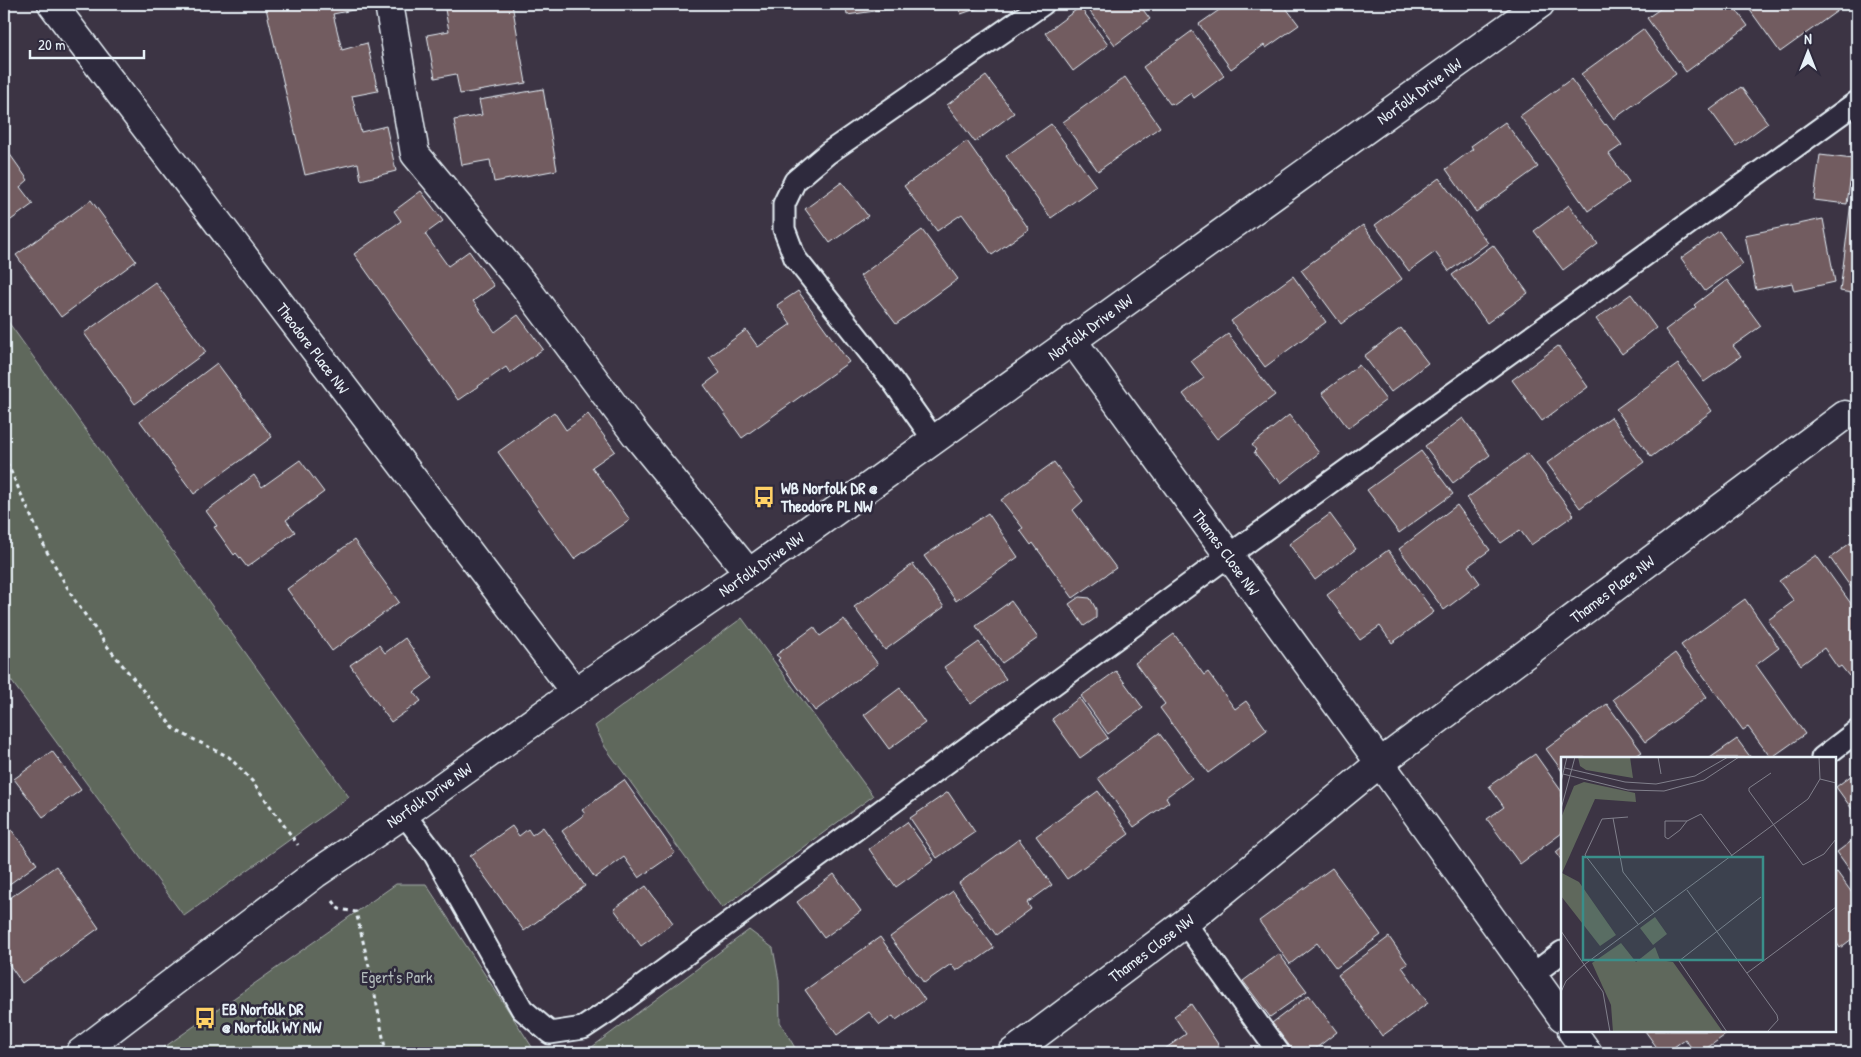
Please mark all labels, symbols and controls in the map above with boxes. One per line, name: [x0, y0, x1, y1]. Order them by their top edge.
scale bar: [30, 28, 144, 60]
north arrow: [1784, 28, 1834, 78]
text: N: [1804, 29, 1812, 48]
text: 20 m: [38, 34, 65, 55]
street label: Norfolk Drive NW: [1372, 53, 1466, 129]
street label: Norfolk Drive NW: [1043, 289, 1137, 365]
street label: Theodore Place NW: [271, 298, 355, 398]
place label: WB Norfolk DR @ Theodore PL NW: [780, 477, 878, 517]
bus stop icon: WB Norfolk DR @ Theodore PL NW: [751, 484, 777, 510]
street label: Thames Close NW: [1187, 504, 1265, 600]
street label: Norfolk Drive NW: [714, 526, 808, 602]
street label: Thames Place NW: [1565, 550, 1659, 628]
street label: Norfolk Drive NW: [382, 757, 476, 833]
inset map: [1561, 757, 1836, 1032]
street label: Thames Close NW: [1104, 909, 1198, 987]
park label: Egert's Park: [361, 966, 433, 988]
place label: EB Norfolk DR @ Norfolk WY NW: [222, 998, 321, 1038]
bus stop icon: EB Norfolk DR @ Norfolk WY NW: [192, 1005, 218, 1031]

